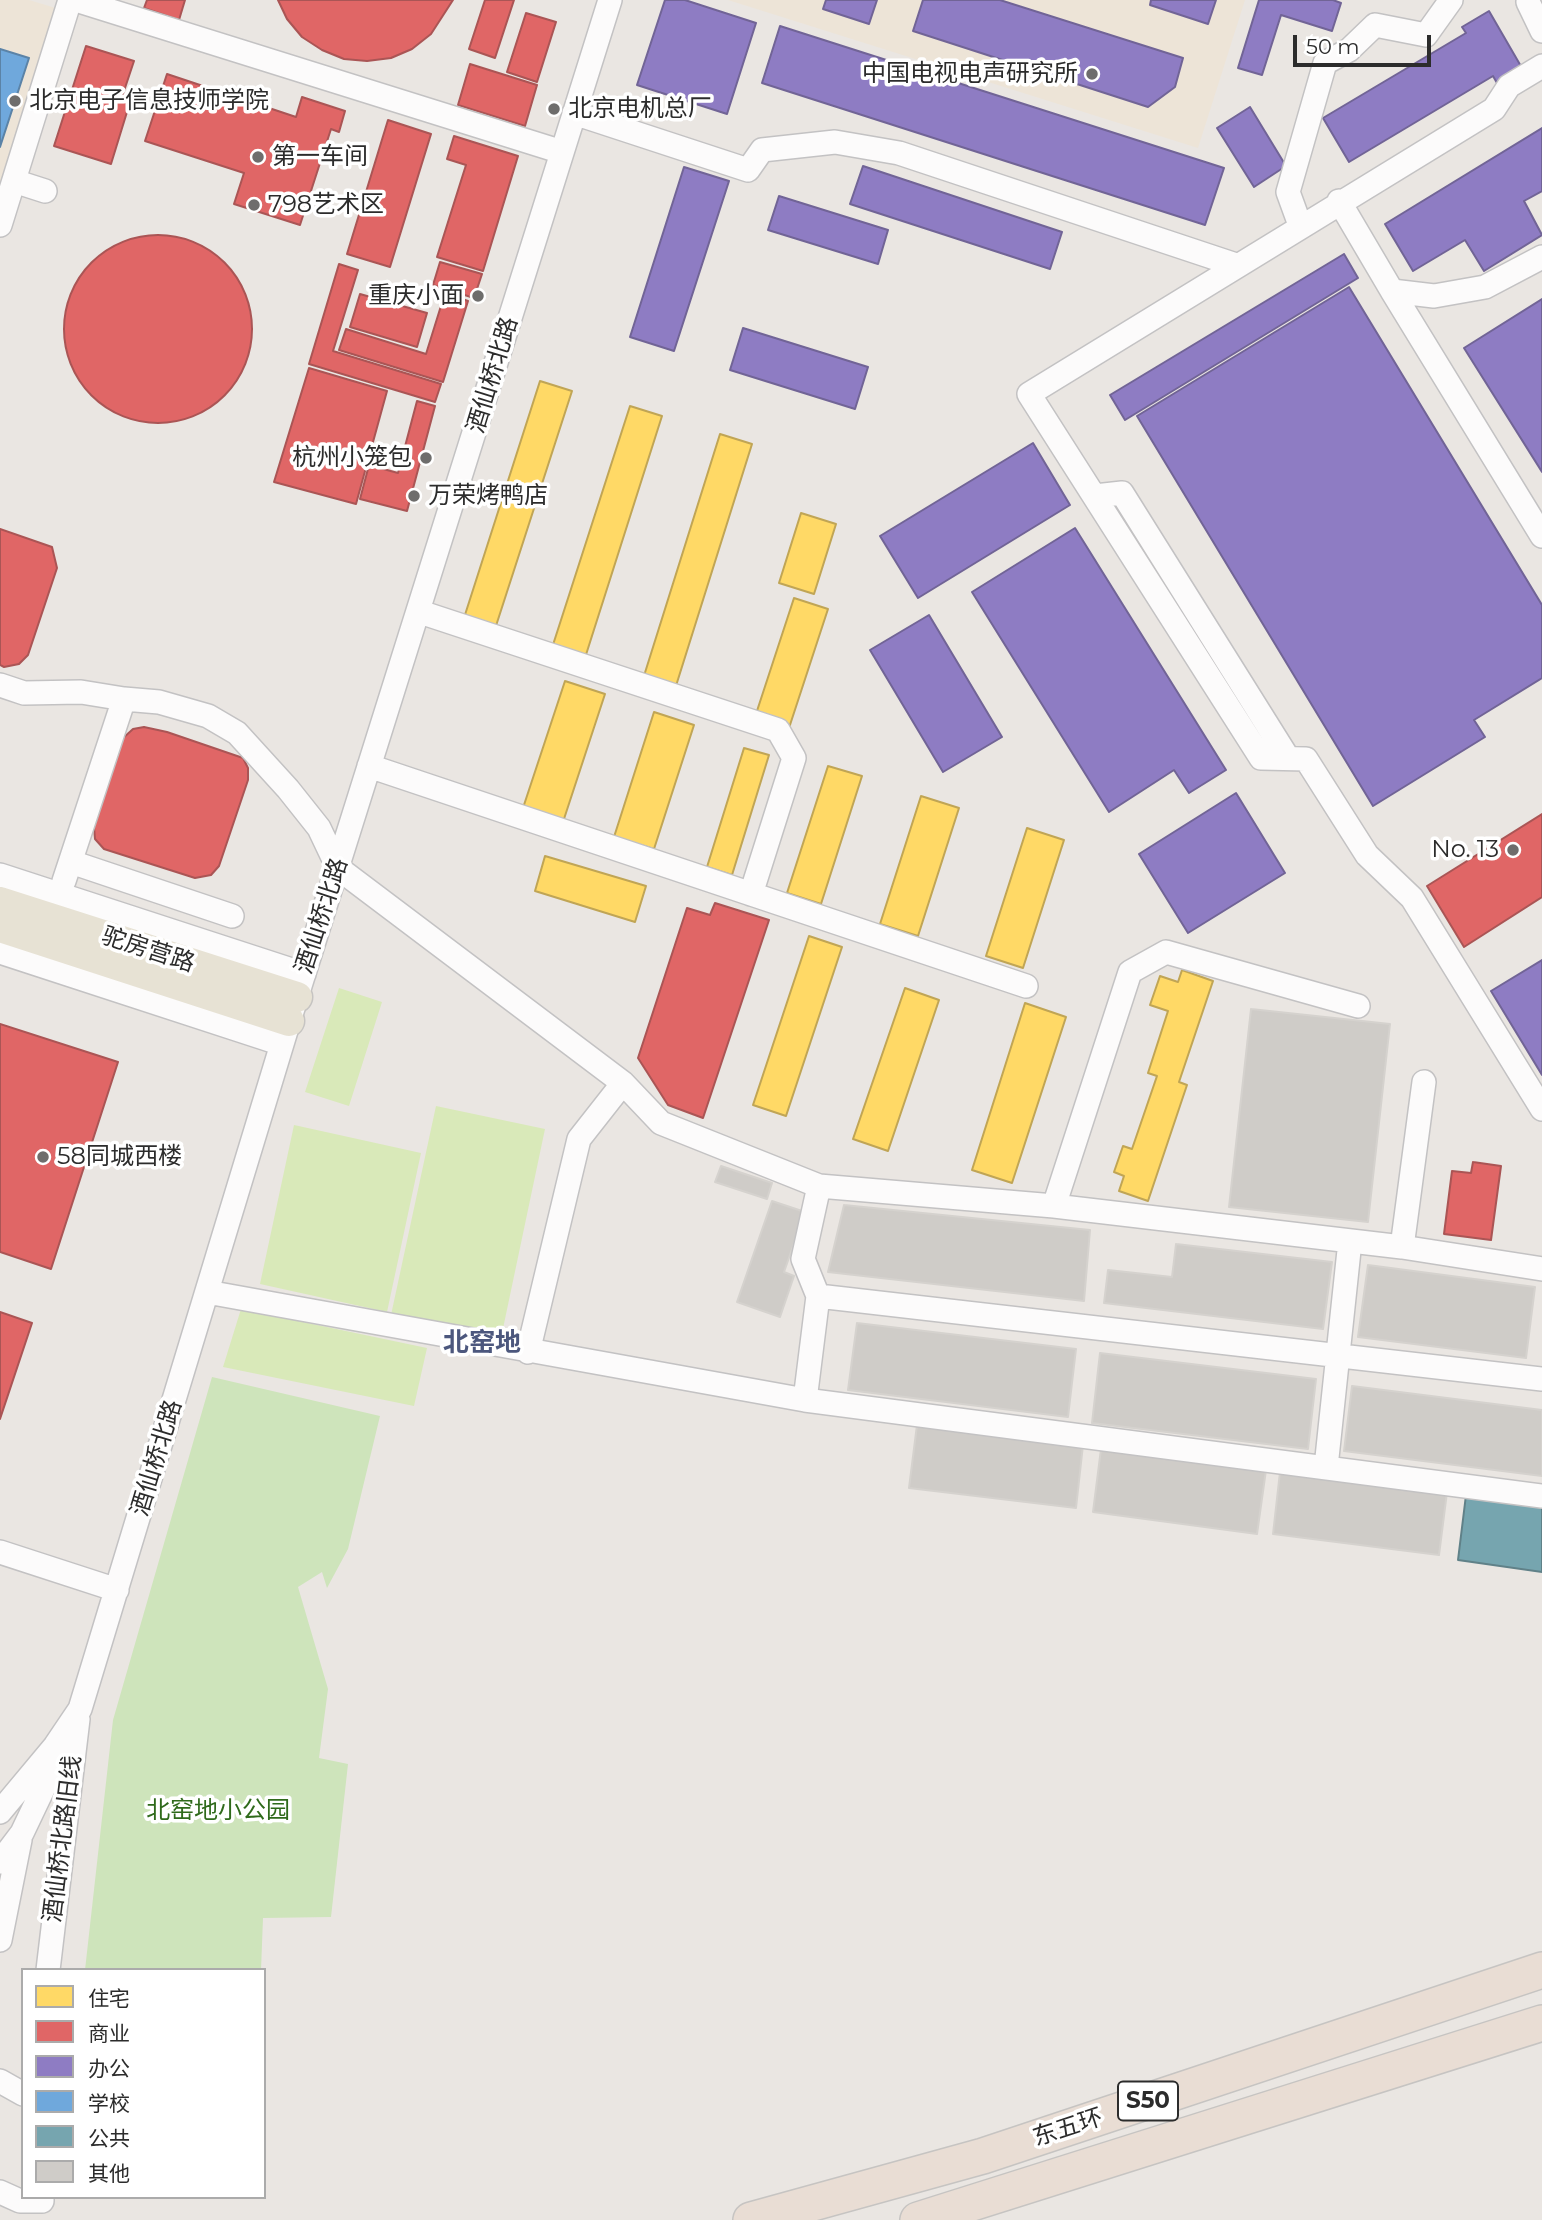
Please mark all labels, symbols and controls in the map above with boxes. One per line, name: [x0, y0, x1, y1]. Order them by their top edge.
scale bar: [1297, 21, 1435, 65]
text: 50 m: [1306, 34, 1360, 59]
place label: 中国电视电声研究所: [862, 60, 1078, 88]
marker: 中国电视电声研究所: [1084, 66, 1100, 82]
place label: 北京电子信息技师学院: [29, 87, 269, 115]
marker: 北京电子信息技师学院: [7, 93, 23, 109]
place label: 北京电机总厂: [568, 95, 712, 123]
marker: 北京电机总厂: [546, 101, 562, 117]
place label: 第一车间: [272, 143, 368, 171]
marker: 第一车间: [250, 149, 266, 165]
place label: 798艺术区: [268, 191, 384, 219]
marker: 798艺术区: [246, 197, 262, 213]
place label: 重庆小面: [368, 282, 464, 310]
marker: 重庆小面: [470, 288, 486, 304]
street label: 酒仙桥北路: [462, 313, 524, 437]
place label: 杭州小笼包: [292, 444, 412, 472]
marker: 杭州小笼包: [418, 450, 434, 466]
place label: 万荣烤鸭店: [428, 482, 548, 510]
marker: 万荣烤鸭店: [406, 488, 422, 504]
place label: No. 13: [1431, 836, 1499, 864]
marker: No. 13: [1505, 842, 1521, 858]
street label: 酒仙桥北路: [290, 854, 354, 978]
street label: 驼房营路: [98, 921, 198, 979]
place label: 58同城西楼: [57, 1143, 182, 1171]
marker: 58同城西楼: [35, 1149, 51, 1165]
district label: 北窑地: [443, 1327, 521, 1359]
street label: 酒仙桥北路: [126, 1396, 188, 1520]
street label: 酒仙桥北路旧线: [38, 1754, 88, 1924]
park label: 北窑地小公园: [146, 1797, 290, 1825]
legend: [21, 1968, 266, 2199]
text: 住宅: [88, 1986, 130, 2011]
text: 商业: [88, 2021, 130, 2046]
text: 办公: [88, 2056, 130, 2081]
road number: S50: [1118, 2082, 1178, 2120]
text: 学校: [88, 2091, 130, 2116]
street label: 东五环: [1029, 2103, 1107, 2153]
text: 公共: [88, 2126, 130, 2151]
text: 其他: [88, 2161, 130, 2186]

